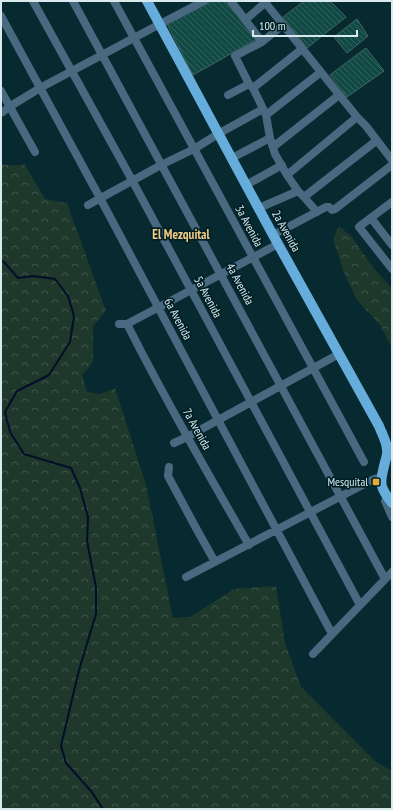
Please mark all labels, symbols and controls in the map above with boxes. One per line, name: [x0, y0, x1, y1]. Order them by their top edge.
scale bar: [253, 12, 357, 38]
text: 100 m: [259, 18, 286, 33]
street label: 3a Avenida: [232, 202, 267, 249]
street label: 2a Avenida: [269, 207, 304, 254]
district label: El Mezquital: [152, 226, 210, 243]
street label: 4a Avenida: [223, 260, 258, 307]
street label: 5a Avenida: [191, 273, 226, 320]
street label: 6a Avenida: [161, 295, 196, 342]
street label: 7a Avenida: [180, 405, 215, 452]
place label: Mesquital: [327, 474, 368, 489]
marker: Mesquital: [371, 477, 381, 487]

